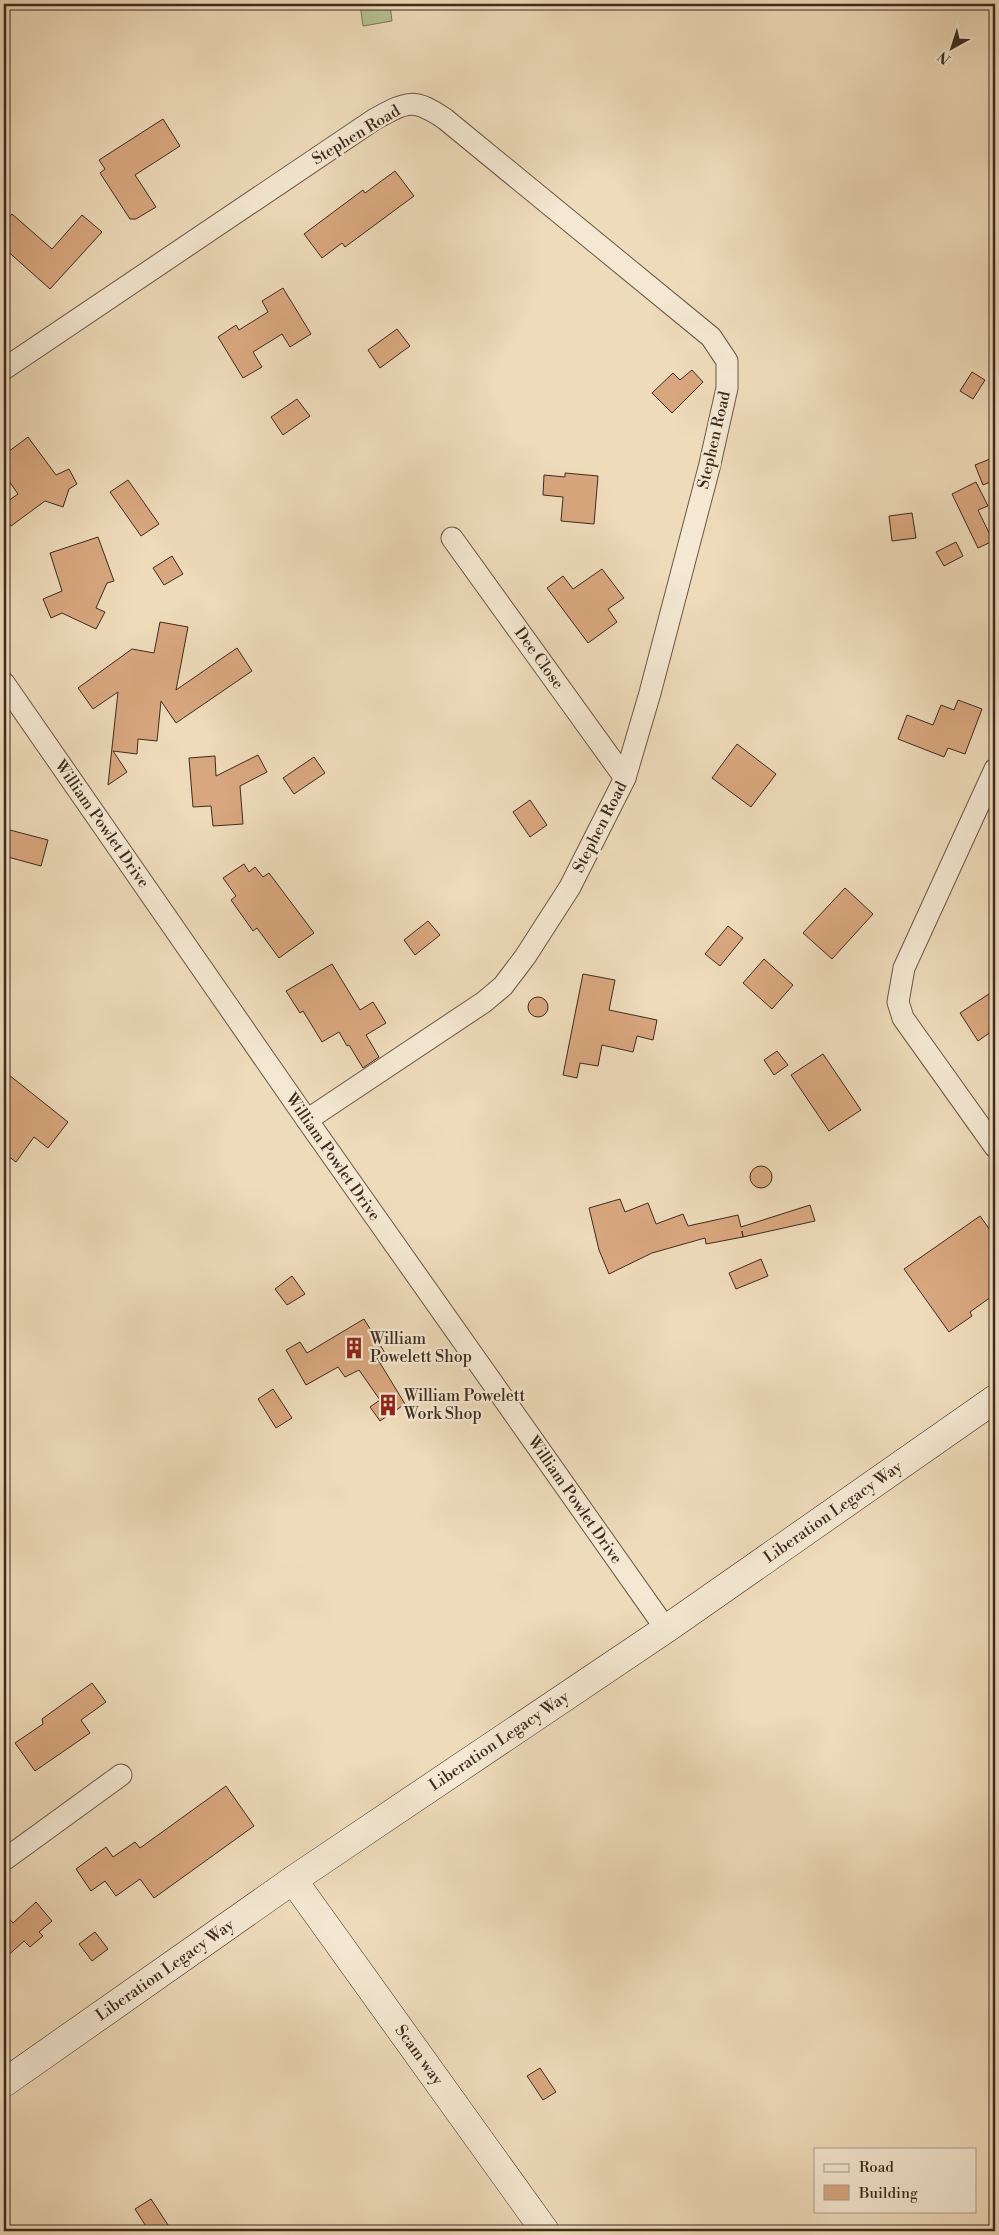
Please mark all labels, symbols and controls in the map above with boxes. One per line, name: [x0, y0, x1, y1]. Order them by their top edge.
north arrow: [926, 22, 976, 72]
text: N: [934, 47, 954, 68]
street label: Stephen Road: [308, 101, 404, 169]
street label: Stephen Road: [693, 389, 735, 491]
street label: Dee Close: [510, 623, 568, 693]
street label: William Powlet Drive: [50, 755, 154, 892]
street label: Stephen Road: [568, 778, 632, 876]
street label: William Powlet Drive: [281, 1088, 385, 1225]
place label: William Powelett Shop: [369, 1329, 472, 1367]
building icon: William Powelett Shop: [341, 1335, 367, 1361]
place label: William Powelett Work Shop: [403, 1386, 525, 1424]
building icon: William Powelett Work Shop: [375, 1392, 401, 1418]
street label: William Powlet Drive: [523, 1431, 627, 1568]
street label: Liberation Legacy Way: [760, 1457, 906, 1567]
street label: Liberation Legacy Way: [425, 1687, 573, 1795]
street label: Liberation Legacy Way: [92, 1915, 238, 2025]
street label: Scam way: [390, 2021, 448, 2089]
legend: [814, 2148, 976, 2212]
text: Road: [859, 2158, 894, 2177]
text: Building: [858, 2184, 918, 2203]

